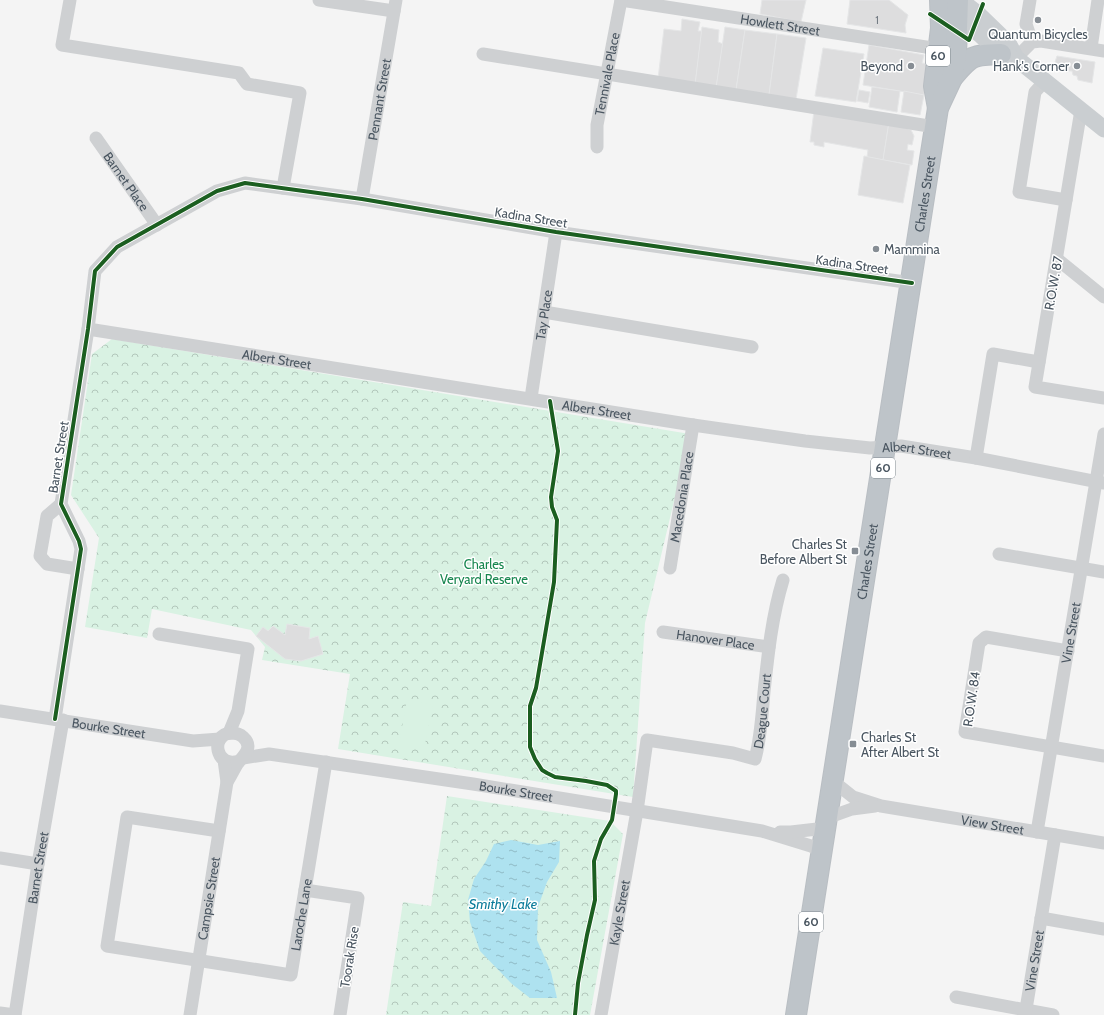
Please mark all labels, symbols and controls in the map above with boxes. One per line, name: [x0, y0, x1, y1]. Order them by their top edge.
street label: Howlett Street: [739, 10, 822, 39]
house number: 1: [875, 13, 879, 27]
marker: Quantum Bicycles: [1033, 15, 1043, 25]
place label: Quantum Bicycles: [988, 26, 1088, 42]
street label: Tennivale Place: [591, 31, 623, 117]
road number: 60: [926, 46, 950, 66]
street label: Pennant Street: [364, 57, 394, 142]
place label: Beyond: [861, 58, 903, 74]
place label: Hank's Corner: [993, 58, 1070, 74]
marker: Beyond: [906, 61, 916, 71]
marker: Hank's Corner: [1072, 61, 1082, 71]
street label: Barnet Place: [100, 149, 153, 214]
street label: Charles Street: [911, 154, 938, 233]
street label: Kadina Street: [493, 203, 569, 231]
place label: Mammina: [884, 241, 941, 257]
marker: Mammina: [871, 244, 881, 254]
street label: Kadina Street: [815, 251, 890, 277]
street label: R.O.W. 87: [1040, 254, 1066, 311]
street label: Tay Place: [532, 288, 555, 341]
street label: Albert Street: [241, 346, 313, 372]
street label: Albert Street: [561, 396, 633, 423]
street label: Barnet Street: [44, 419, 72, 494]
street label: Albert Street: [881, 438, 953, 462]
street label: Macedonia Place: [666, 450, 697, 544]
road number: 60: [871, 458, 895, 478]
street label: Charles Street: [853, 522, 881, 601]
place label: Charles St Before Albert St: [760, 536, 848, 567]
marker: Charles St Before Albert St: [850, 546, 860, 556]
park label: Charles Veryard Reserve: [440, 556, 528, 587]
street label: Vine Street: [1058, 600, 1084, 665]
street label: Hanover Place: [675, 626, 756, 653]
street label: R.O.W. 84: [959, 670, 983, 728]
street label: Deague Court: [750, 672, 774, 750]
street label: Bourke Street: [71, 714, 147, 742]
place label: Charles St After Albert St: [861, 729, 940, 760]
marker: Charles St After Albert St: [848, 739, 858, 749]
street label: Bourke Street: [478, 777, 555, 805]
street label: View Street: [960, 811, 1026, 838]
street label: Barnet Street: [24, 830, 52, 905]
street label: Campsie Street: [194, 855, 223, 941]
street label: Laroche Lane: [287, 877, 315, 952]
street label: Kayle Street: [605, 878, 633, 946]
water label: Smithy Lake: [469, 895, 538, 913]
road number: 60: [799, 912, 823, 932]
street label: Toorak Rise: [336, 925, 362, 989]
street label: Vine Street: [1021, 928, 1047, 992]

